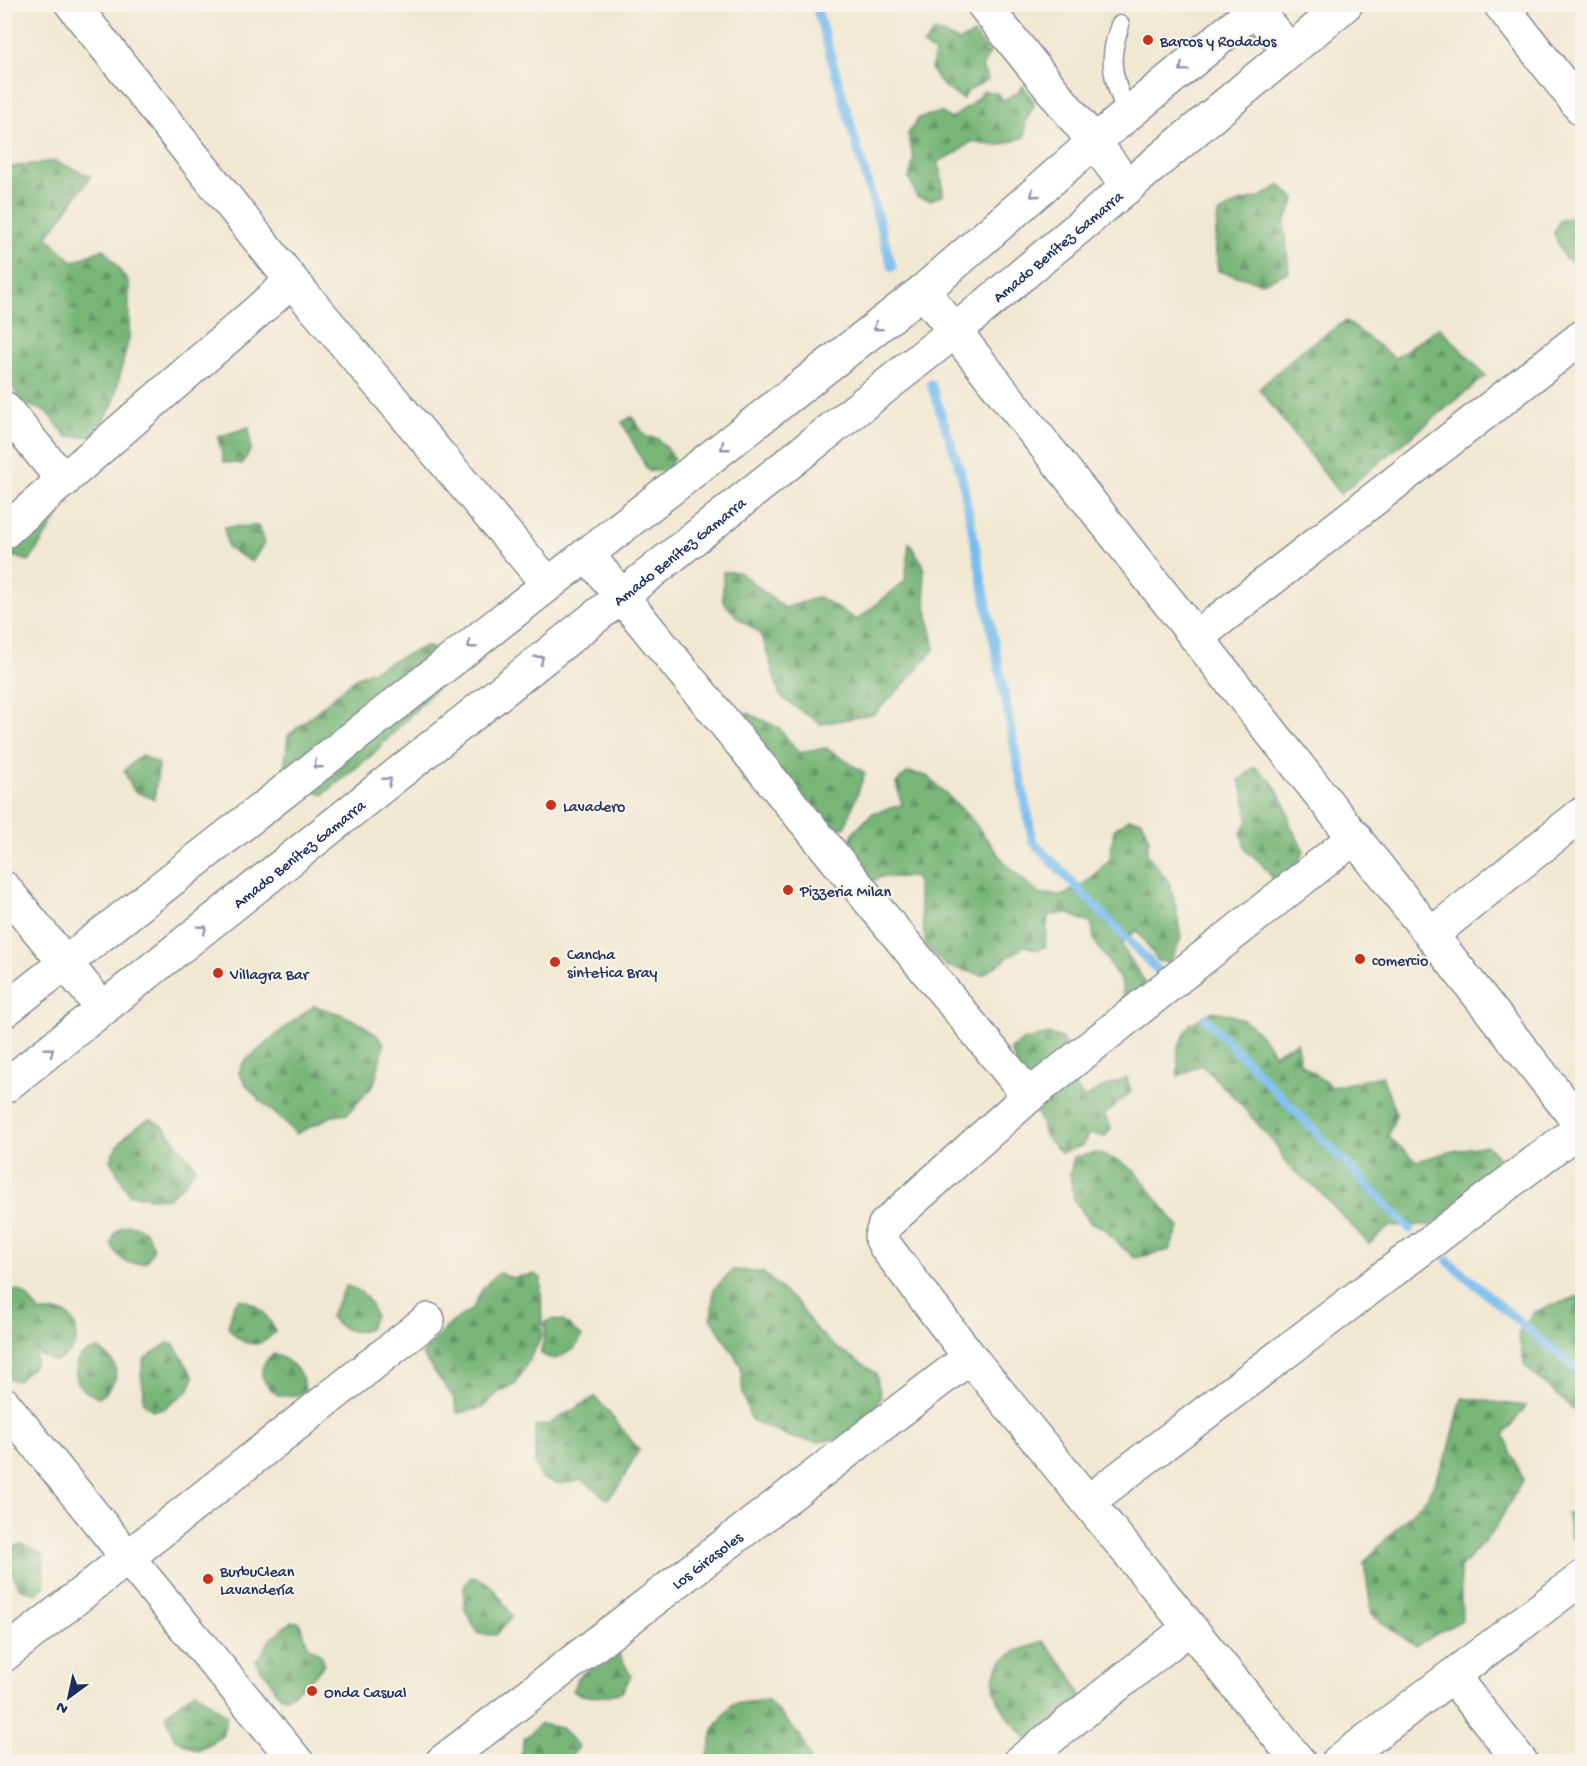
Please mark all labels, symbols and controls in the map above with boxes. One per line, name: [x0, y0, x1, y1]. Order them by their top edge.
marker: Barcos y Rodados: [1141, 33, 1155, 47]
place label: Barcos y Rodados: [1159, 34, 1277, 53]
one-way arrow: [1179, 61, 1190, 72]
one-way arrow: [1030, 187, 1041, 198]
street label: Amado Benítez Gamarra: [990, 188, 1129, 308]
one-way arrow: [873, 319, 884, 330]
one-way arrow: [719, 440, 730, 451]
street label: Amado Benítez Gamarra: [611, 494, 752, 612]
one-way arrow: [467, 637, 478, 648]
one-way arrow: [533, 656, 544, 667]
one-way arrow: [313, 758, 324, 769]
one-way arrow: [381, 778, 392, 789]
street label: Amado Benítez Gamarra: [230, 797, 371, 914]
marker: Lavadero: [544, 798, 558, 812]
place label: Lavadero: [563, 799, 625, 818]
marker: Pizzeria Milan: [781, 883, 795, 897]
place label: Pizzeria Milan: [799, 884, 891, 903]
one-way arrow: [196, 926, 207, 937]
place label: Cancha sintetica Bray: [567, 947, 658, 984]
marker: comercio: [1353, 952, 1367, 966]
place label: comercio: [1372, 953, 1428, 972]
marker: Cancha sintetica Bray: [548, 955, 562, 969]
marker: Villagra Bar: [211, 966, 225, 980]
place label: Villagra Bar: [229, 967, 310, 986]
one-way arrow: [43, 1047, 54, 1058]
street label: Los Girasoles: [669, 1528, 748, 1595]
place label: BurbuClean Lavandería: [219, 1564, 295, 1601]
marker: BurbuClean Lavandería: [201, 1572, 215, 1586]
north arrow: [39, 1667, 99, 1727]
marker: Onda Casual: [305, 1684, 319, 1698]
place label: Onda Casual: [324, 1685, 407, 1704]
text: N: [53, 1696, 72, 1717]

